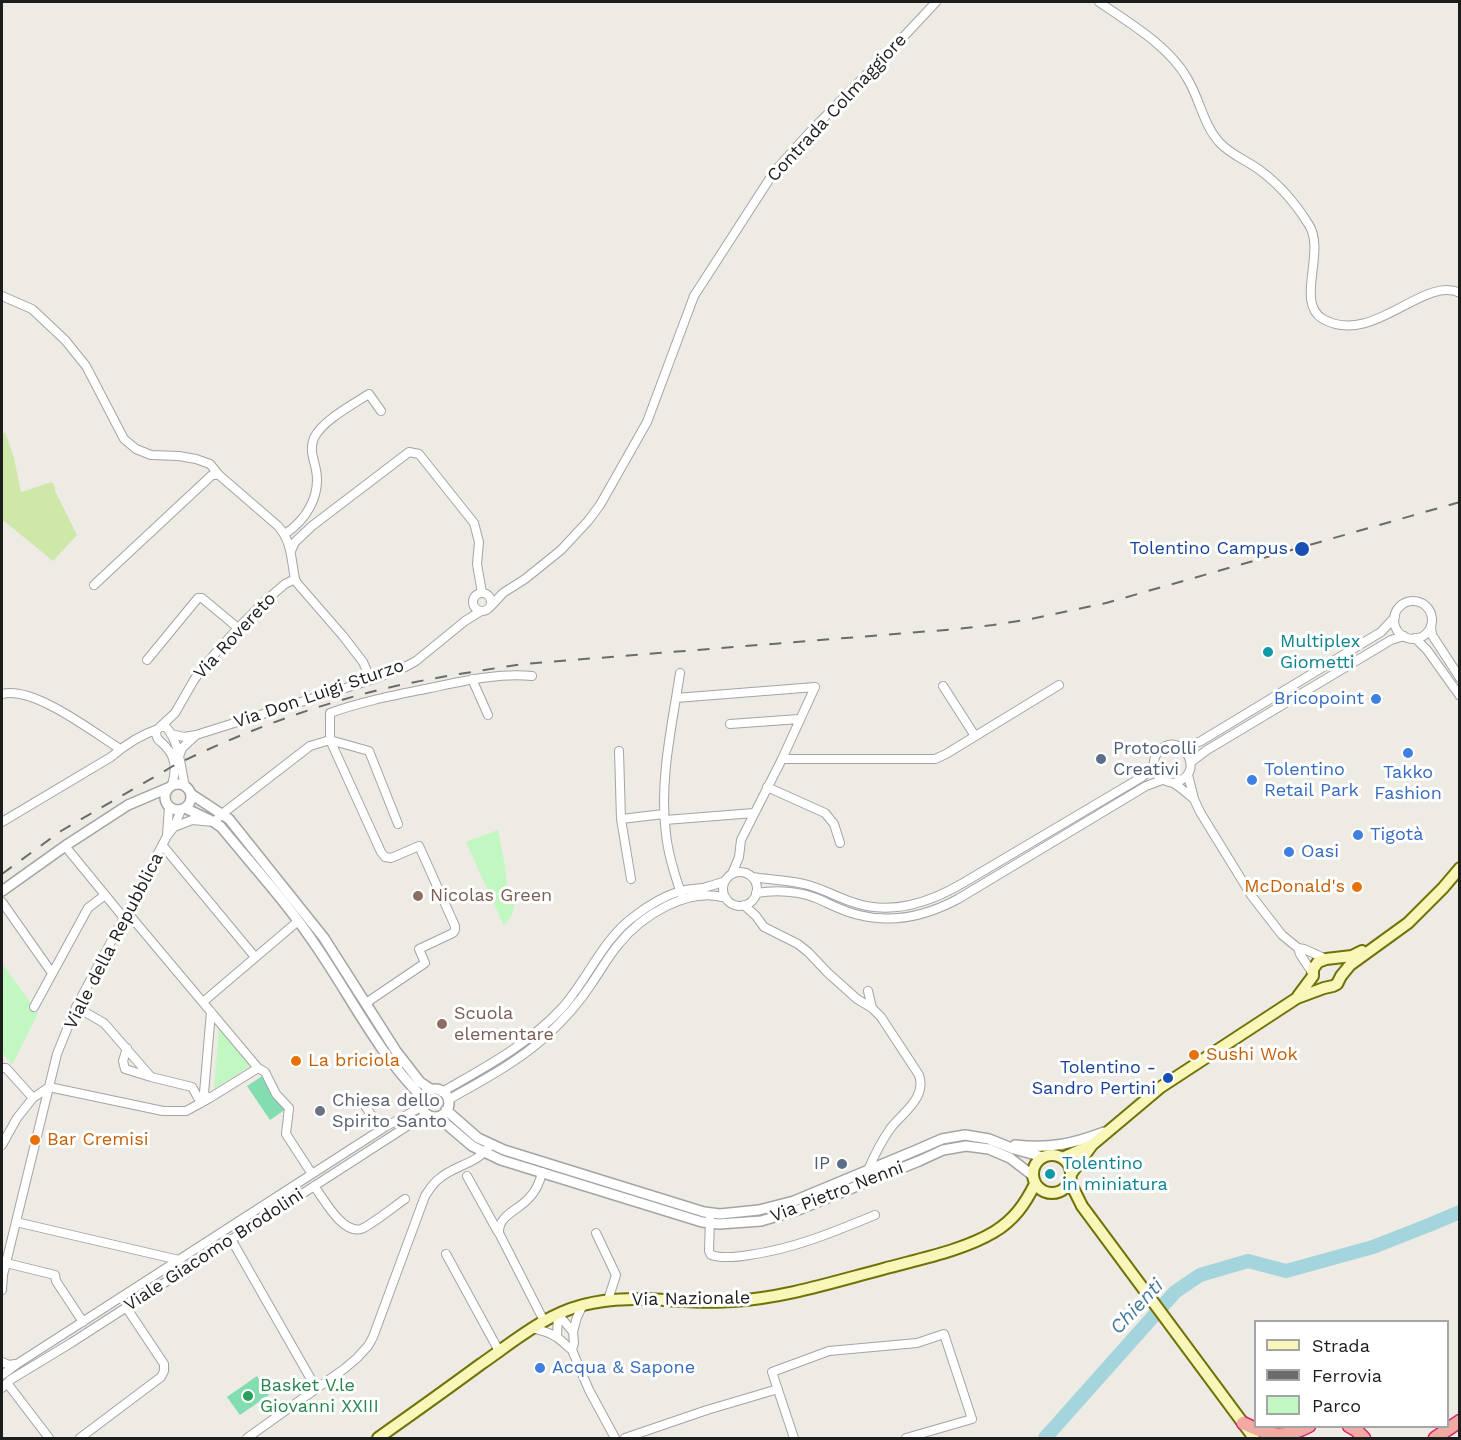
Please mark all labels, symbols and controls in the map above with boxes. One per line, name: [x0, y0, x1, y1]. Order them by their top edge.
street label: Contrada Colmaggiore: [763, 29, 911, 187]
place label: Tolentino Campus: [1129, 538, 1288, 560]
marker: Tolentino Campus: [1293, 540, 1311, 558]
street label: Via Rovereto: [189, 588, 281, 684]
place label: Multiplex Giometti: [1280, 631, 1360, 674]
marker: Multiplex Giometti: [1261, 645, 1275, 659]
street label: Via Don Luigi Sturzo: [231, 655, 407, 733]
place label: Bricopoint: [1274, 688, 1364, 710]
marker: Bricopoint: [1369, 692, 1383, 706]
place label: Protocolli Creativi: [1113, 738, 1197, 780]
marker: Takko Fashion: [1401, 746, 1415, 760]
marker: Protocolli Creativi: [1094, 752, 1108, 766]
place label: Tolentino Retail Park: [1264, 759, 1359, 802]
place label: Takko Fashion: [1374, 762, 1442, 804]
marker: Tolentino Retail Park: [1245, 773, 1259, 787]
place label: Tigotà: [1370, 824, 1423, 846]
marker: Tigotà: [1351, 828, 1365, 842]
place label: Oasi: [1301, 841, 1339, 863]
marker: Oasi: [1282, 845, 1296, 859]
street label: Viale della Repubblica: [60, 849, 168, 1033]
place label: McDonald's: [1244, 876, 1345, 898]
marker: McDonald's: [1350, 880, 1364, 894]
place label: Nicolas Green: [430, 885, 552, 907]
marker: Nicolas Green: [411, 889, 425, 903]
place label: Scuola elementare: [454, 1003, 554, 1046]
marker: Scuola elementare: [435, 1017, 449, 1031]
place label: Sushi Wok: [1206, 1044, 1298, 1066]
marker: Sushi Wok: [1187, 1048, 1201, 1062]
place label: La briciola: [308, 1050, 400, 1072]
marker: La briciola: [289, 1054, 303, 1068]
place label: Tolentino - Sandro Pertini: [1032, 1057, 1156, 1100]
marker: Tolentino - Sandro Pertini: [1161, 1071, 1175, 1085]
place label: Chiesa dello Spirito Santo: [332, 1090, 447, 1132]
marker: Chiesa dello Spirito Santo: [313, 1104, 327, 1118]
place label: Bar Cremisi: [47, 1129, 148, 1151]
marker: Bar Cremisi: [28, 1133, 42, 1147]
place label: IP: [814, 1153, 830, 1175]
place label: Tolentino in miniatura: [1062, 1153, 1168, 1196]
street label: Via Pietro Nenni: [767, 1157, 907, 1227]
marker: IP: [835, 1157, 849, 1171]
marker: Tolentino in miniatura: [1043, 1167, 1057, 1181]
street label: Viale Giacomo Brodolini: [120, 1184, 308, 1316]
water label: Chienti: [1105, 1274, 1169, 1340]
street label: Via Nazionale: [632, 1287, 750, 1311]
legend: [1254, 1320, 1449, 1428]
text: Strada: [1312, 1335, 1370, 1356]
place label: Acqua & Sapone: [552, 1357, 695, 1379]
marker: Acqua & Sapone: [533, 1361, 547, 1375]
text: Ferrovia: [1312, 1365, 1382, 1386]
place label: Basket V.le Giovanni XXIII: [260, 1375, 379, 1418]
marker: Basket V.le Giovanni XXIII: [241, 1389, 255, 1403]
text: Parco: [1312, 1395, 1361, 1416]

